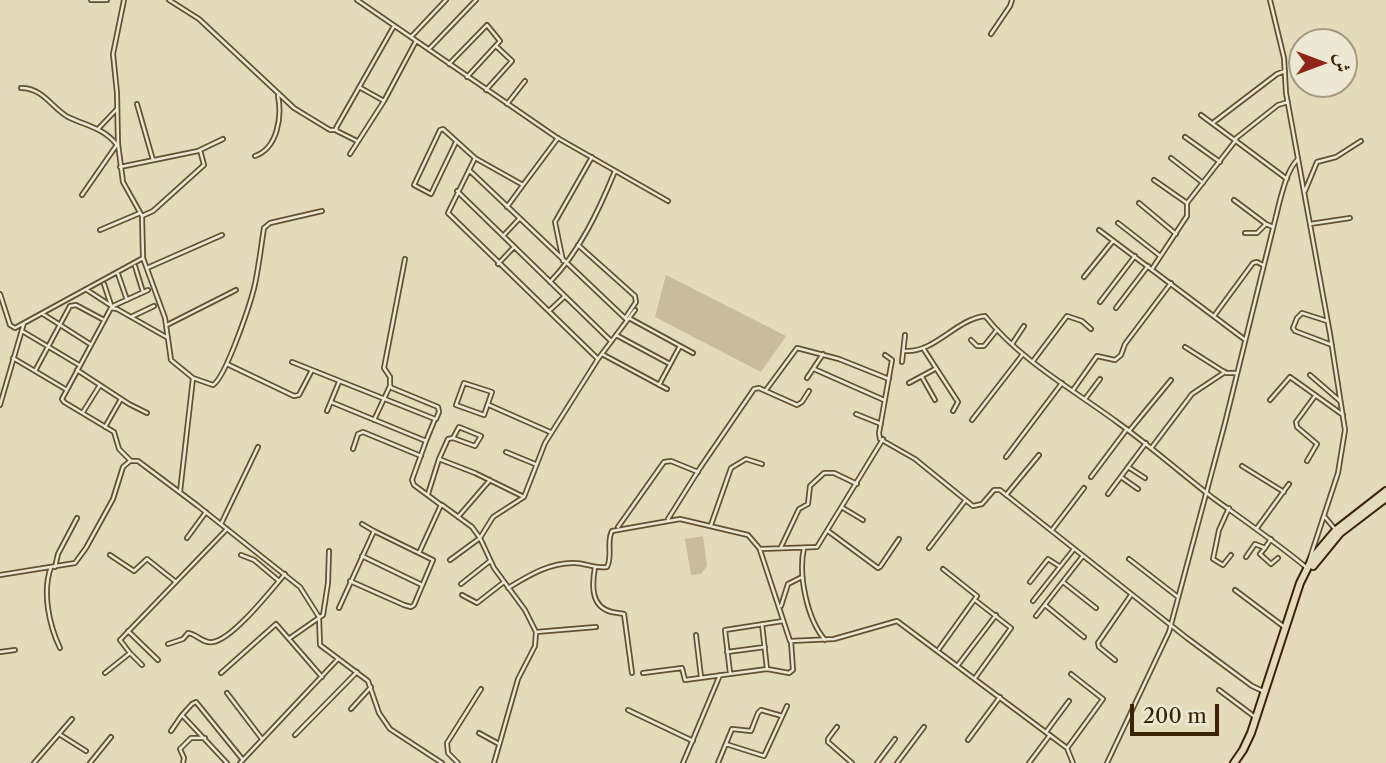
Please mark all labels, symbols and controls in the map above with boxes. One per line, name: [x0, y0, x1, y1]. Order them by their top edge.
north arrow: [1288, 28, 1358, 98]
text: ش: [1331, 54, 1354, 72]
scale bar: [1134, 690, 1223, 734]
text: 200 m: [1143, 703, 1207, 728]

